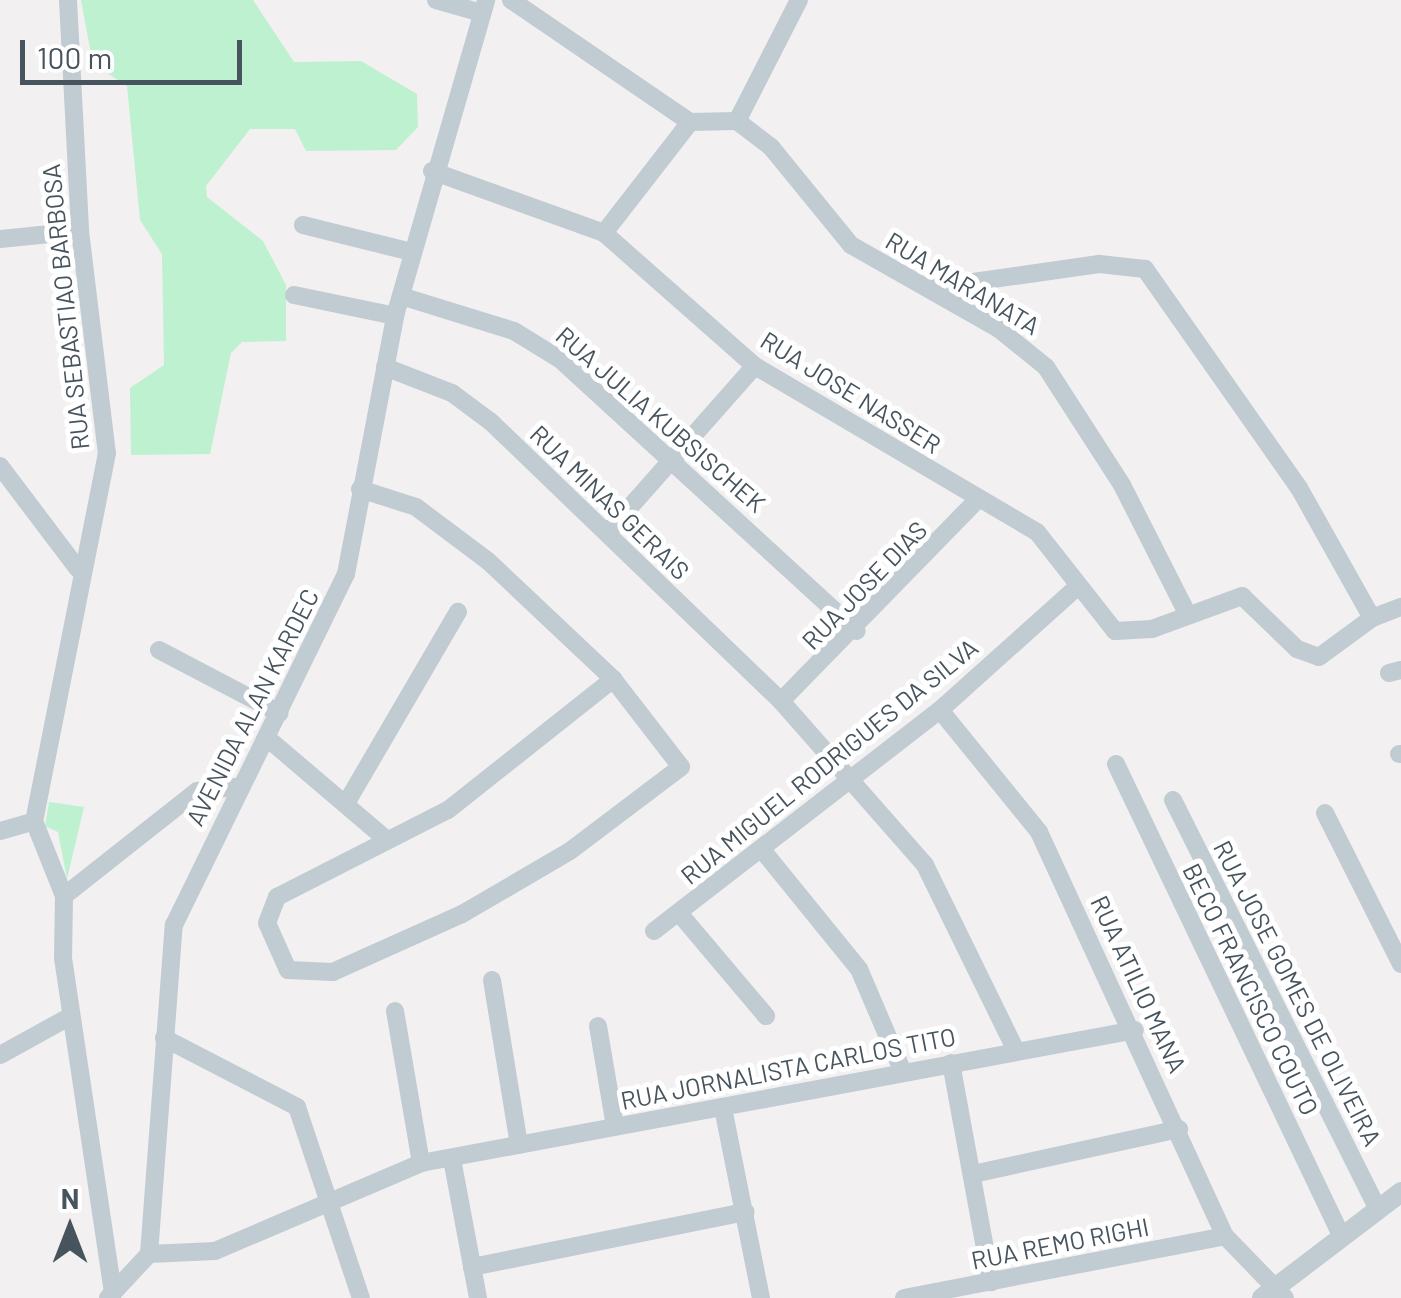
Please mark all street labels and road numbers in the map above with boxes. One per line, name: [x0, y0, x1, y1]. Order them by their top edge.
street label: RUA SEBASTIAO BARBOSA: [35, 163, 95, 451]
street label: RUA MARANATA: [881, 225, 1045, 341]
street label: RUA JULIA KUBSISCHEK: [550, 320, 772, 518]
street label: RUA JOSE NASSER: [755, 325, 947, 459]
street label: RUA MINAS GERAIS: [524, 418, 696, 586]
street label: RUA JOSE DIAS: [795, 515, 933, 655]
street label: AVENIDA ALAN KARDEC: [179, 584, 325, 830]
street label: RUA MIGUEL RODRIGUES DA SILVA: [675, 632, 983, 890]
street label: RUA JOSE GOMES DE OLIVEIRA: [1208, 835, 1388, 1151]
street label: BECO FRANCISCO COUTO: [1177, 858, 1325, 1120]
street label: RUA ATILIO MANA: [1085, 891, 1193, 1077]
street label: RUA JORNALISTA CARLOS TITO: [618, 1021, 958, 1115]
street label: RUA REMO RIGHI: [969, 1211, 1151, 1275]

